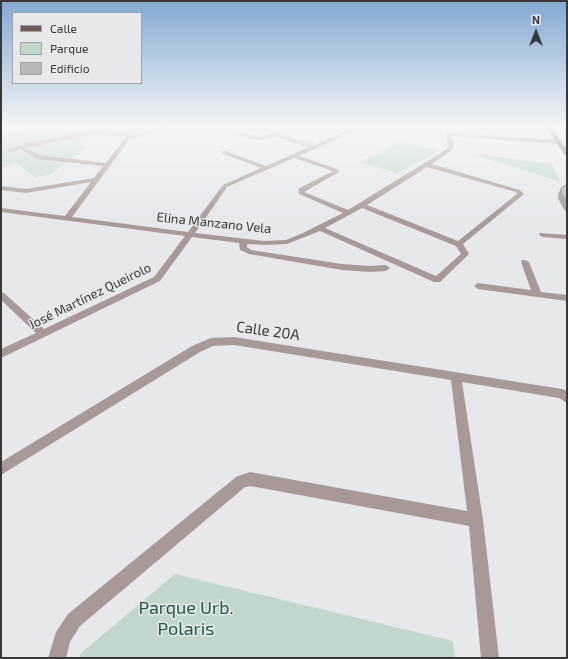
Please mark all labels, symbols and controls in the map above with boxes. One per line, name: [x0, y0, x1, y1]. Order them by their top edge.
legend: [12, 12, 142, 84]
north arrow: [516, 12, 556, 52]
text: N: [532, 13, 540, 26]
text: Calle: [50, 21, 77, 35]
text: Parque: [50, 41, 88, 55]
text: Edificio: [50, 61, 90, 75]
street label: Elina Manzano Vela: [156, 209, 272, 237]
street label: José Martínez Queirolo: [26, 260, 154, 332]
street label: Calle 20A: [235, 318, 301, 344]
park label: Parque Urb. Polaris: [138, 597, 234, 640]

